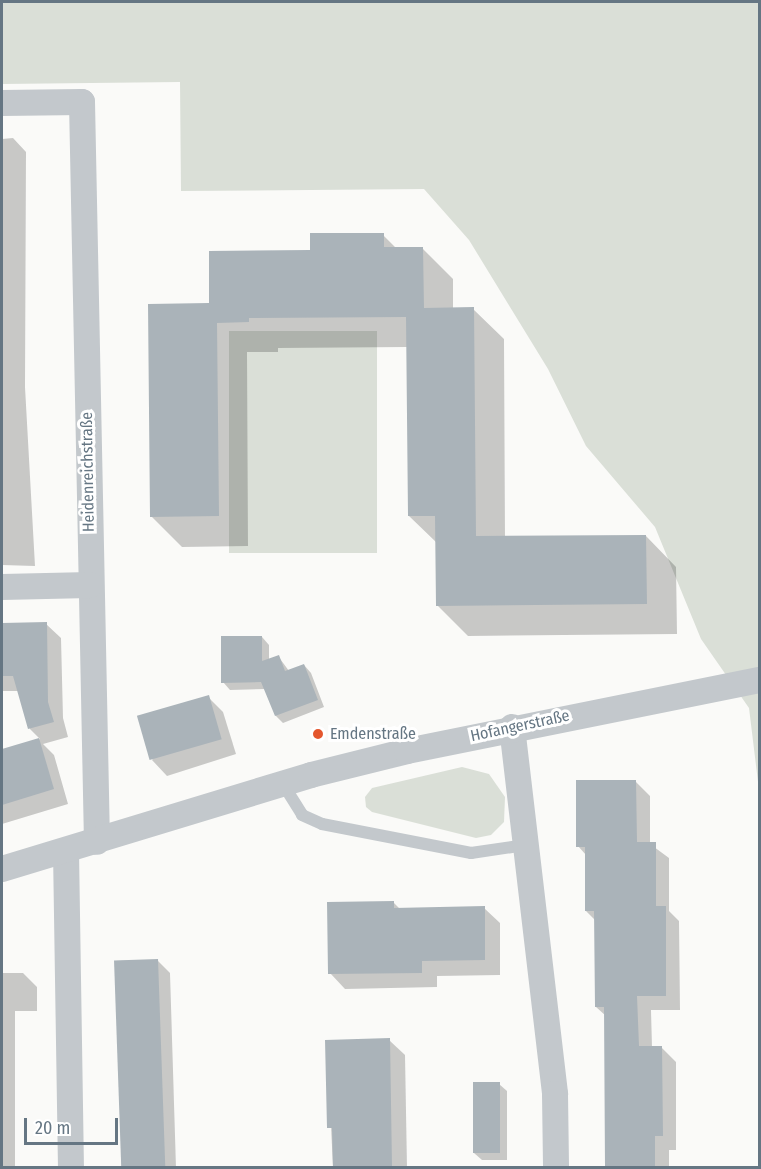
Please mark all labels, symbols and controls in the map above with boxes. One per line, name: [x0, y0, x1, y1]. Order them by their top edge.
street label: Heidenreichstraße: [77, 412, 99, 532]
street label: Hofangerstraße: [469, 706, 571, 746]
place label: Emdenstraße: [330, 724, 416, 744]
marker: Emdenstraße: [311, 727, 325, 741]
scale bar: [27, 1106, 122, 1144]
text: 20 m: [35, 1117, 70, 1139]

